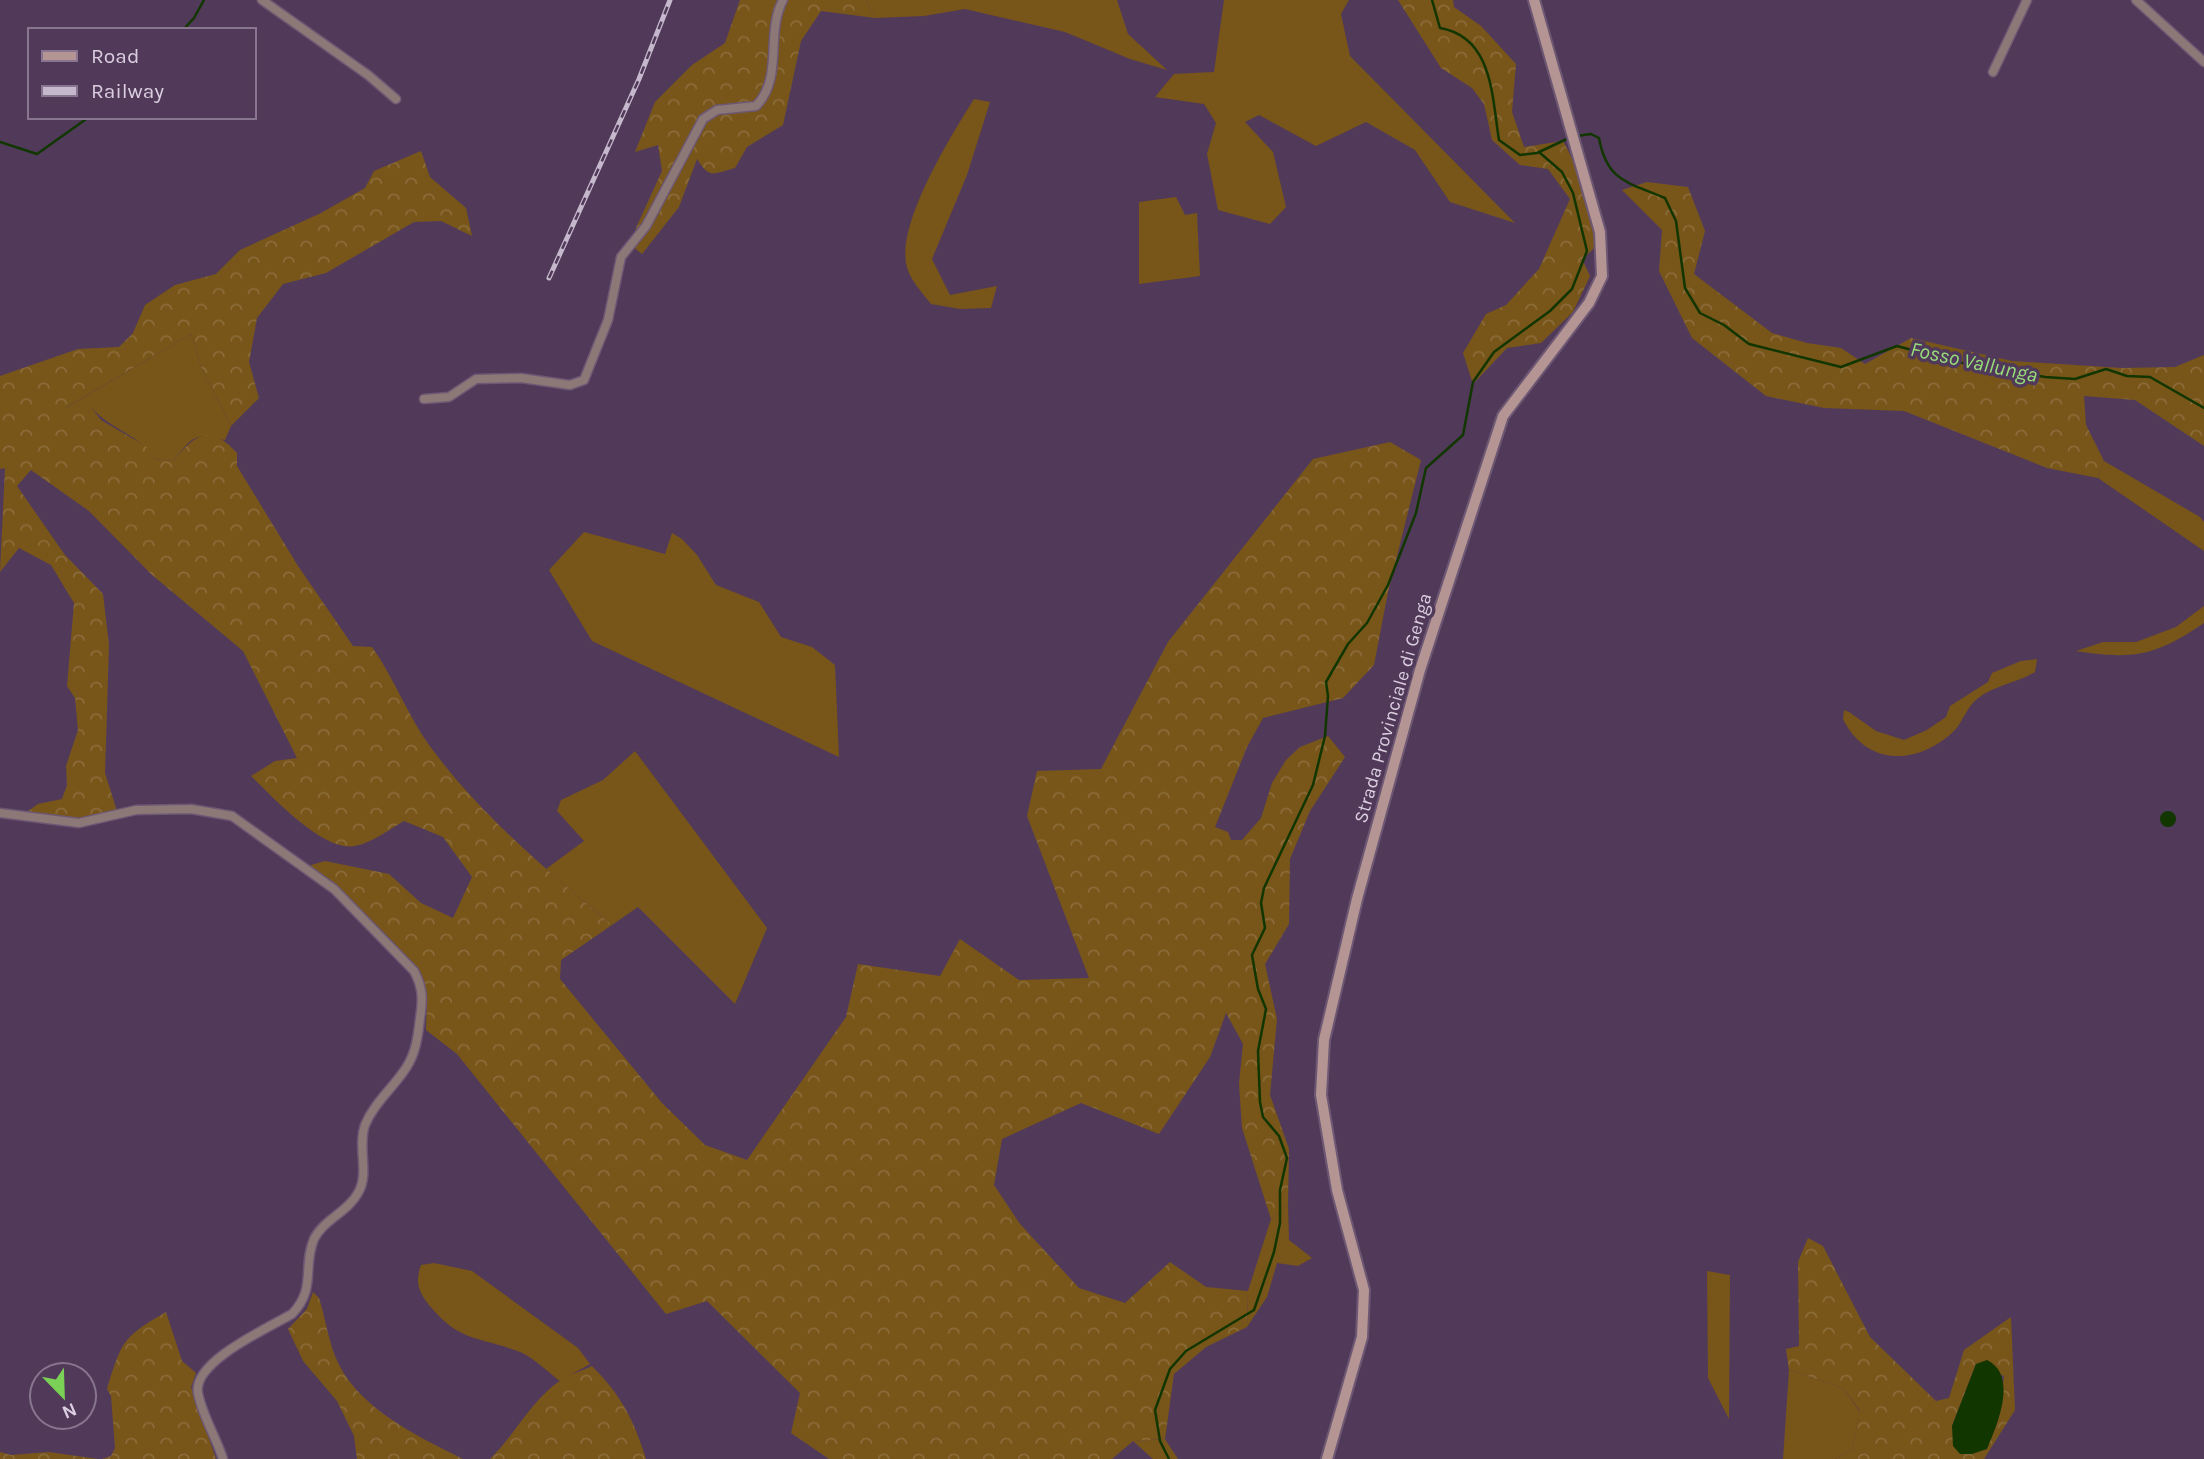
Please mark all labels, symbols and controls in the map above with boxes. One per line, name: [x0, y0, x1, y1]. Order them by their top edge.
legend: [28, 28, 256, 119]
text: Road: [91, 44, 139, 68]
text: Railway: [91, 79, 164, 103]
water label: Fosso Vallunga: [1908, 337, 2040, 387]
street label: Strada Provinciale di Genga: [1350, 590, 1436, 826]
north arrow: [28, 1361, 98, 1431]
text: N: [59, 1398, 80, 1424]

